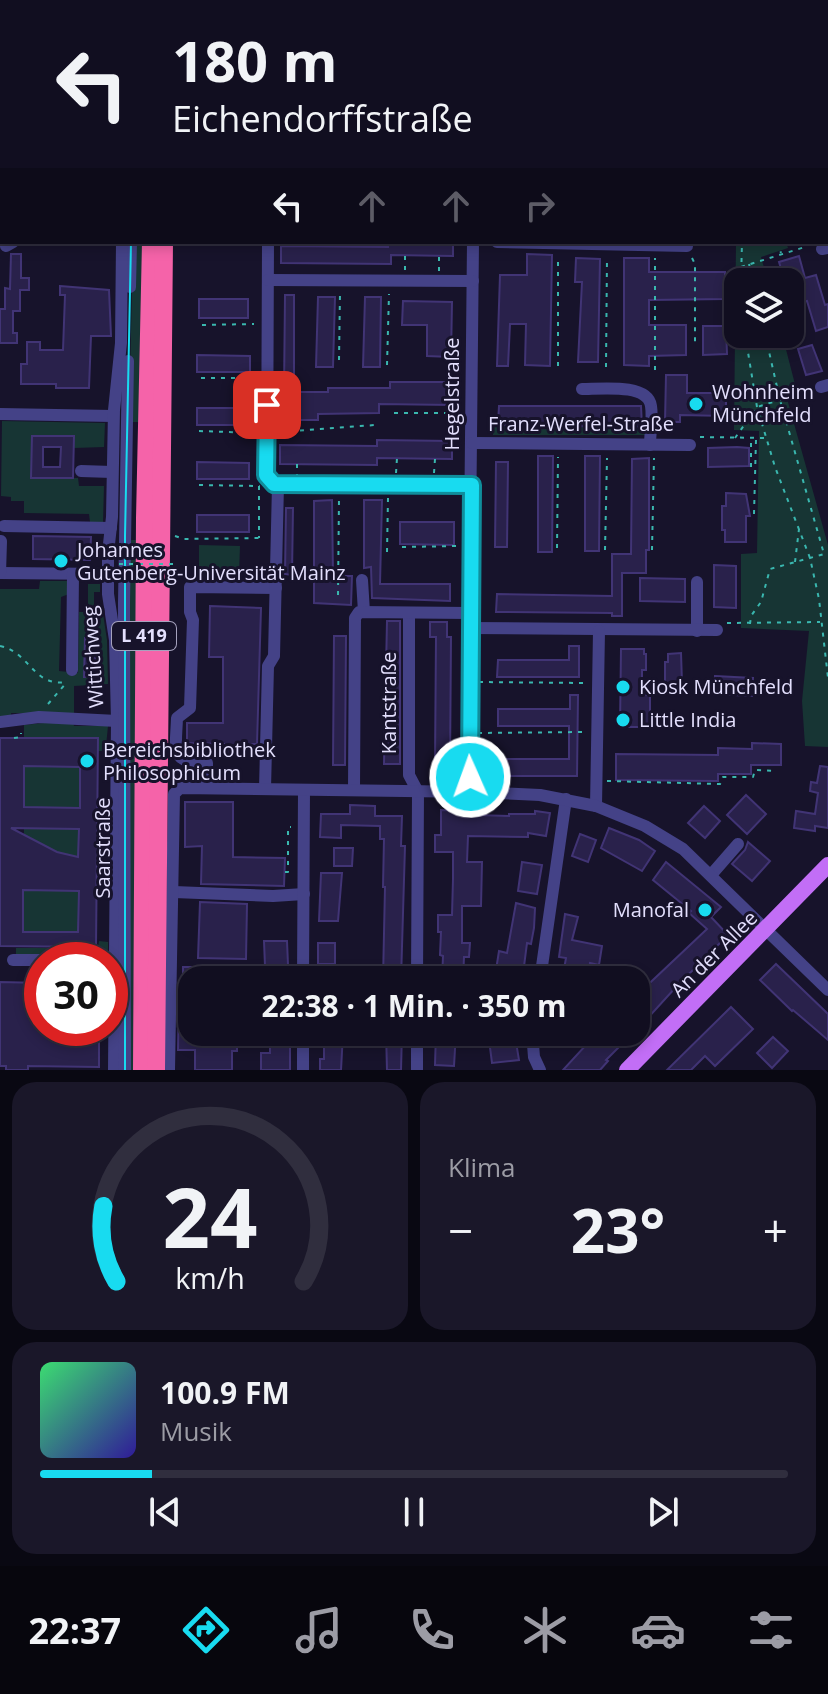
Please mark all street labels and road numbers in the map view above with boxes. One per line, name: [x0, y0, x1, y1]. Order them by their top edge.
street label: Hegelstraße: [438, 338, 465, 450]
street label: Franz-Werfel-Straße: [488, 410, 674, 437]
street label: Wittichweg: [75, 605, 110, 709]
road number: L 419: [112, 622, 176, 650]
street label: Kantstraße: [375, 652, 402, 754]
street label: Saarstraße: [89, 798, 116, 899]
street label: An der Allee: [664, 904, 763, 1003]

